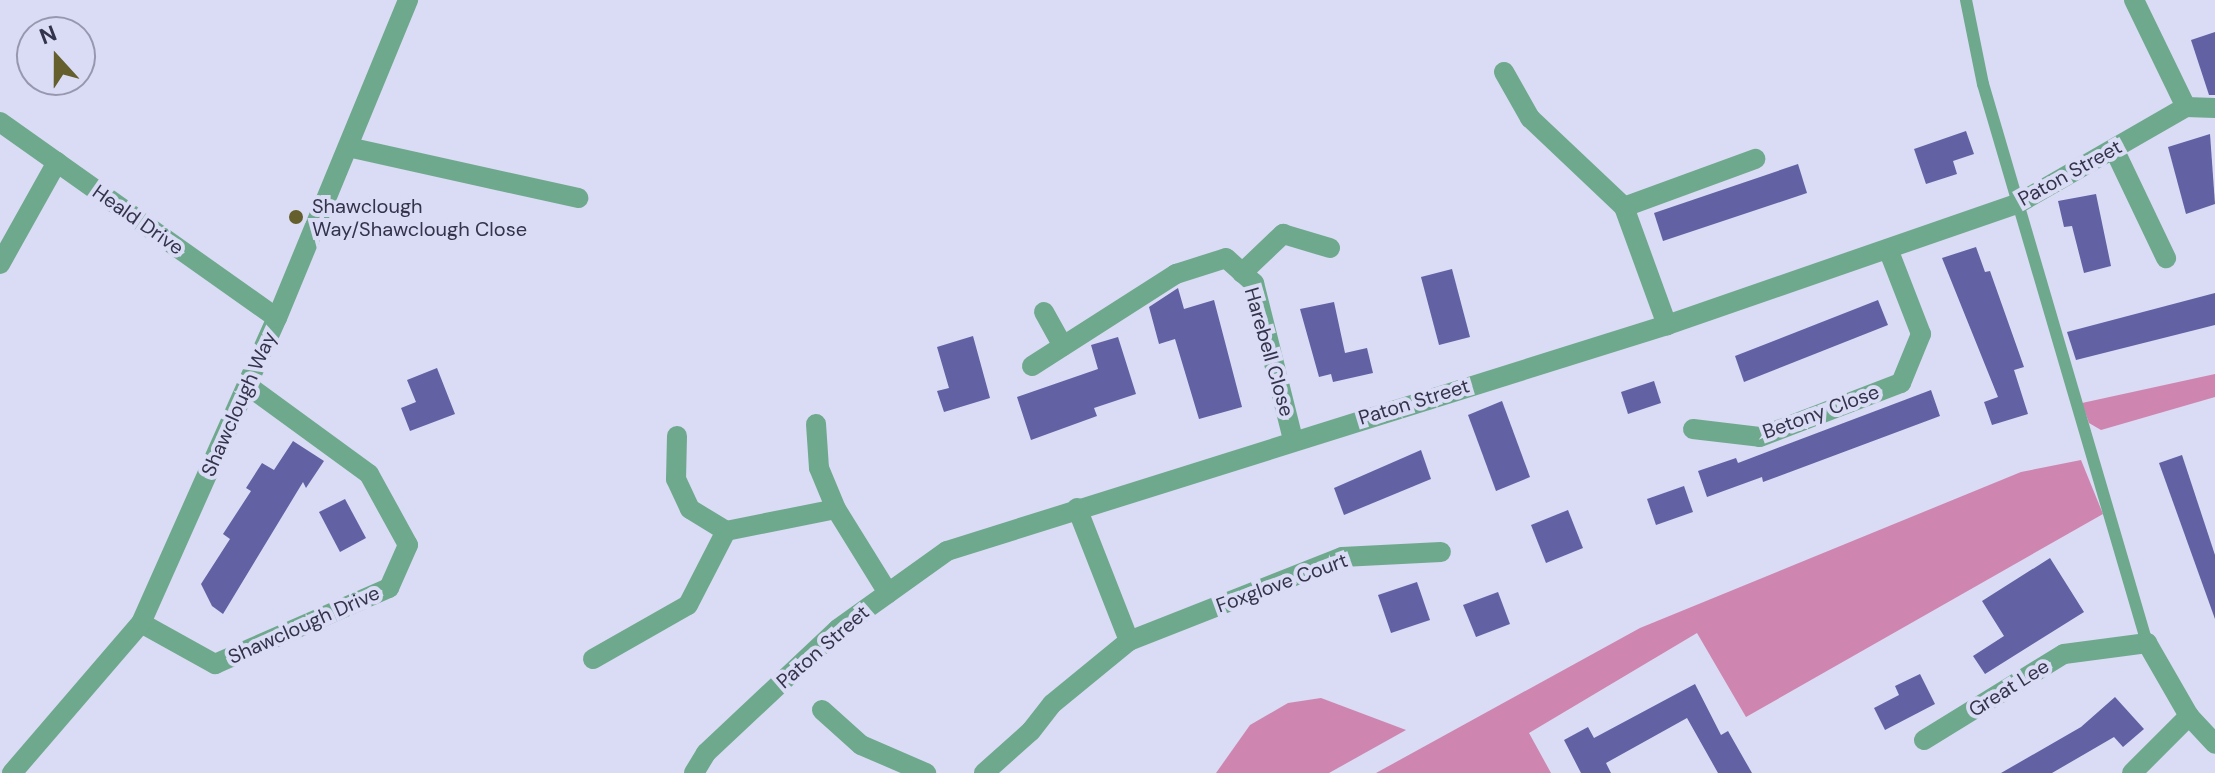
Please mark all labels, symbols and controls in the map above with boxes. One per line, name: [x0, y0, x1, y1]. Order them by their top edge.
north arrow: [16, 16, 96, 96]
text: N: [35, 19, 61, 51]
street label: Paton Street: [2014, 135, 2126, 211]
street label: Heald Drive: [88, 180, 188, 260]
place label: Shawclough Way/Shawclough Close: [312, 194, 527, 241]
marker: Shawclough Way/Shawclough Close: [287, 208, 305, 226]
street label: Harebell Close: [1239, 285, 1299, 419]
street label: Shawclough Way: [196, 328, 282, 480]
street label: Paton Street: [1356, 374, 1472, 430]
street label: Betony Close: [1759, 380, 1883, 444]
street label: Foxglove Court: [1213, 548, 1351, 618]
street label: Shawclough Drive: [225, 581, 383, 669]
street label: Paton Street: [772, 600, 874, 694]
street label: Great Lee: [1964, 654, 2054, 722]

